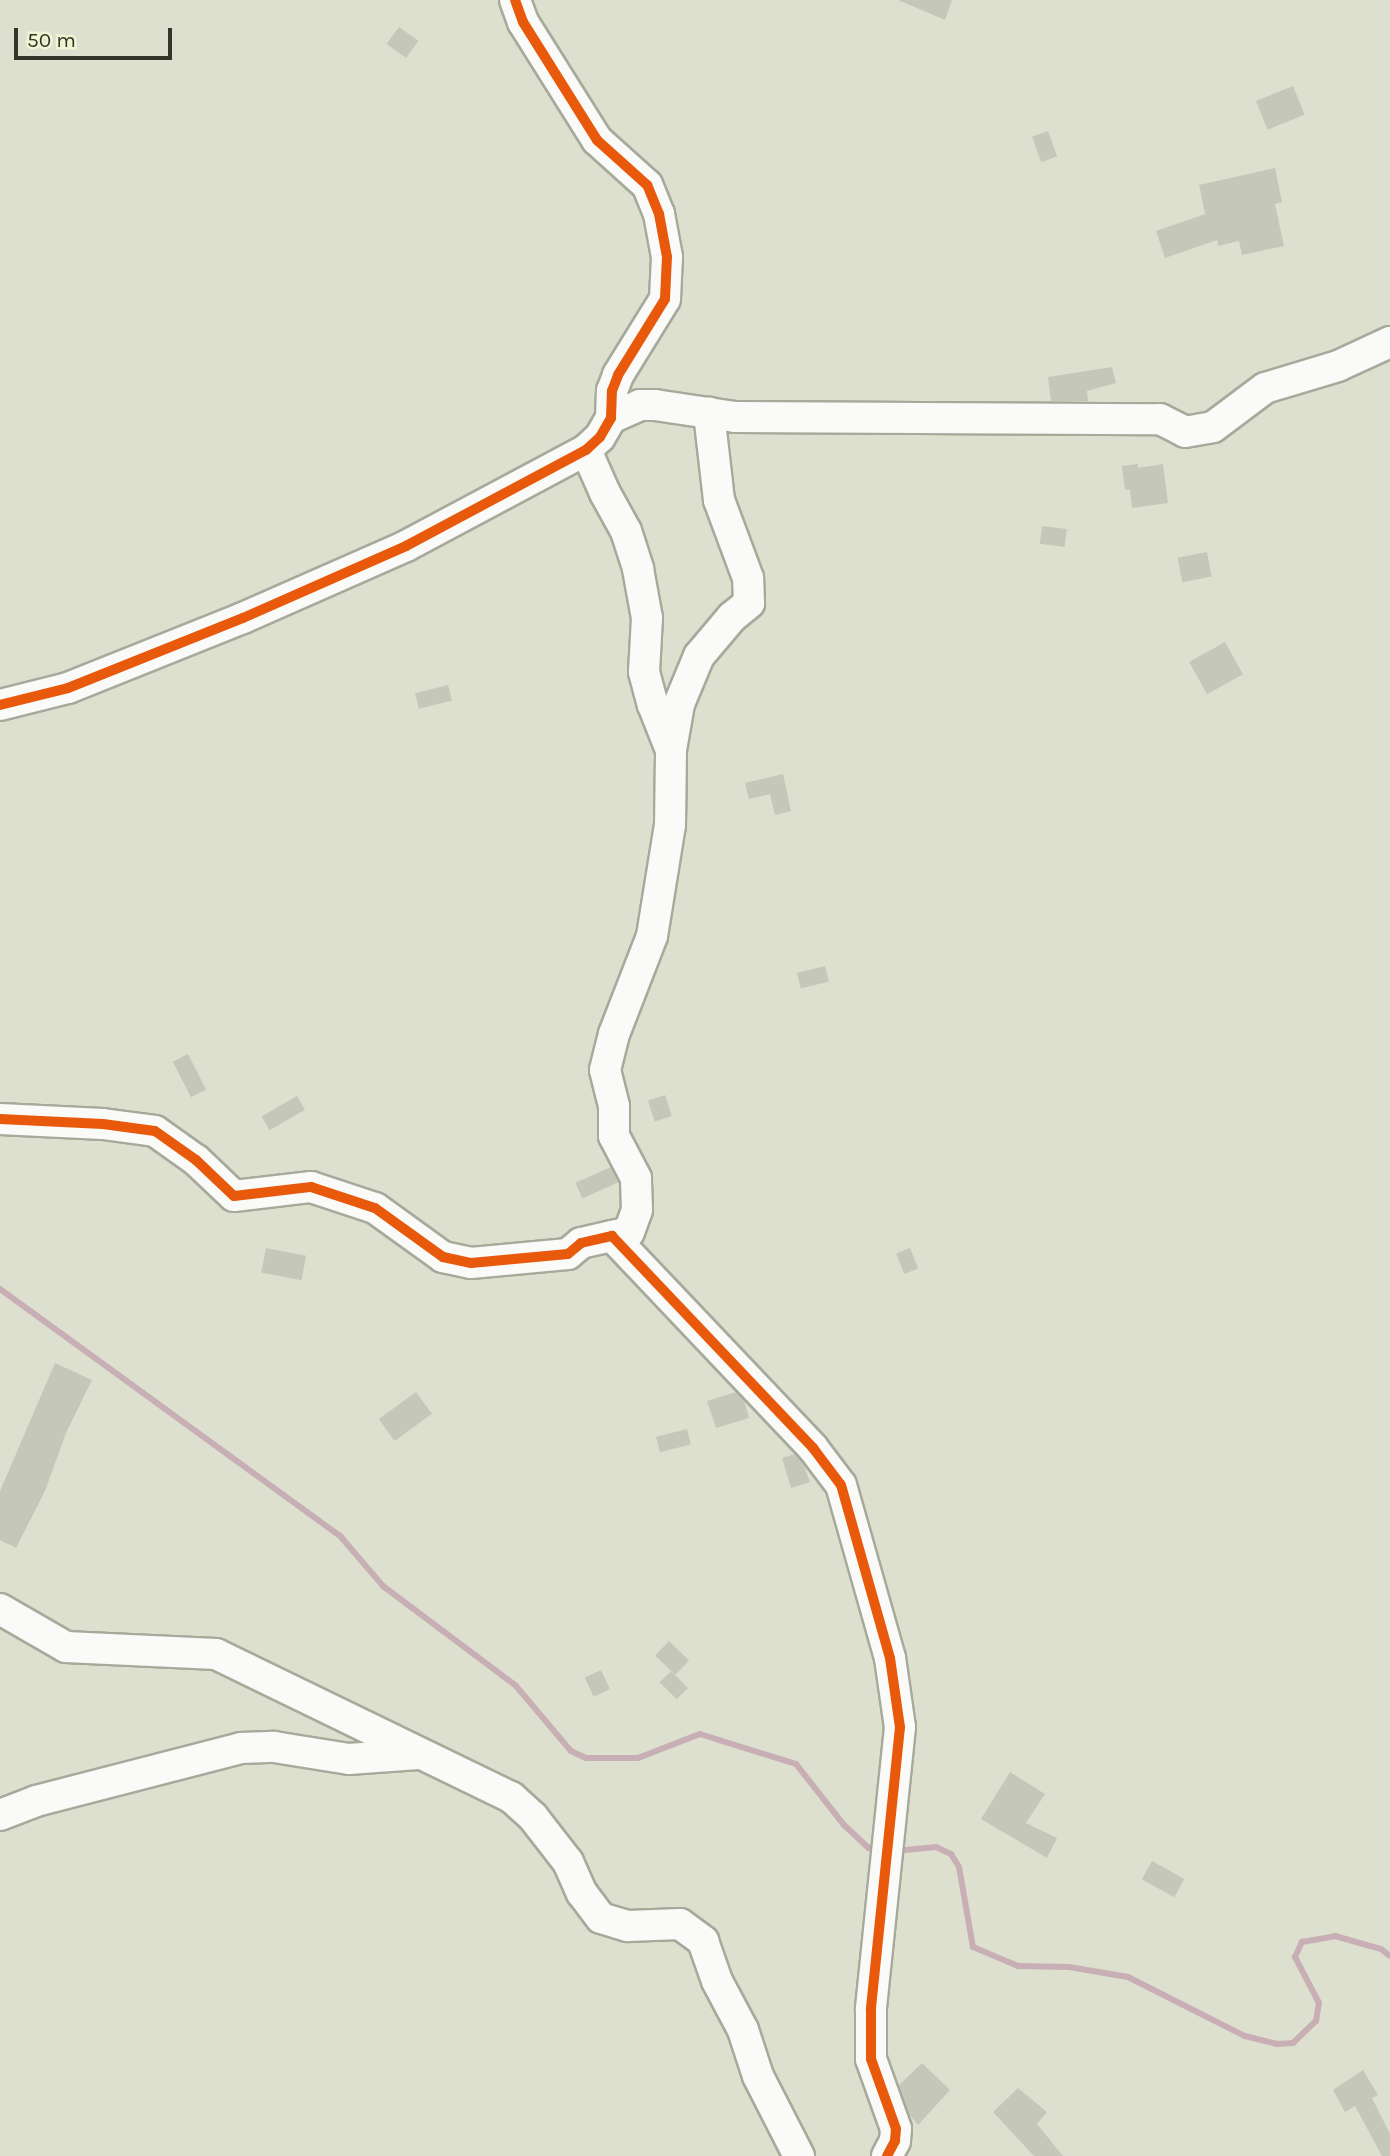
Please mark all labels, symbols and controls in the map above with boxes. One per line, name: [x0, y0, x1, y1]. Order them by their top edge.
scale bar: [18, 14, 175, 58]
text: 50 m: [27, 28, 76, 52]

